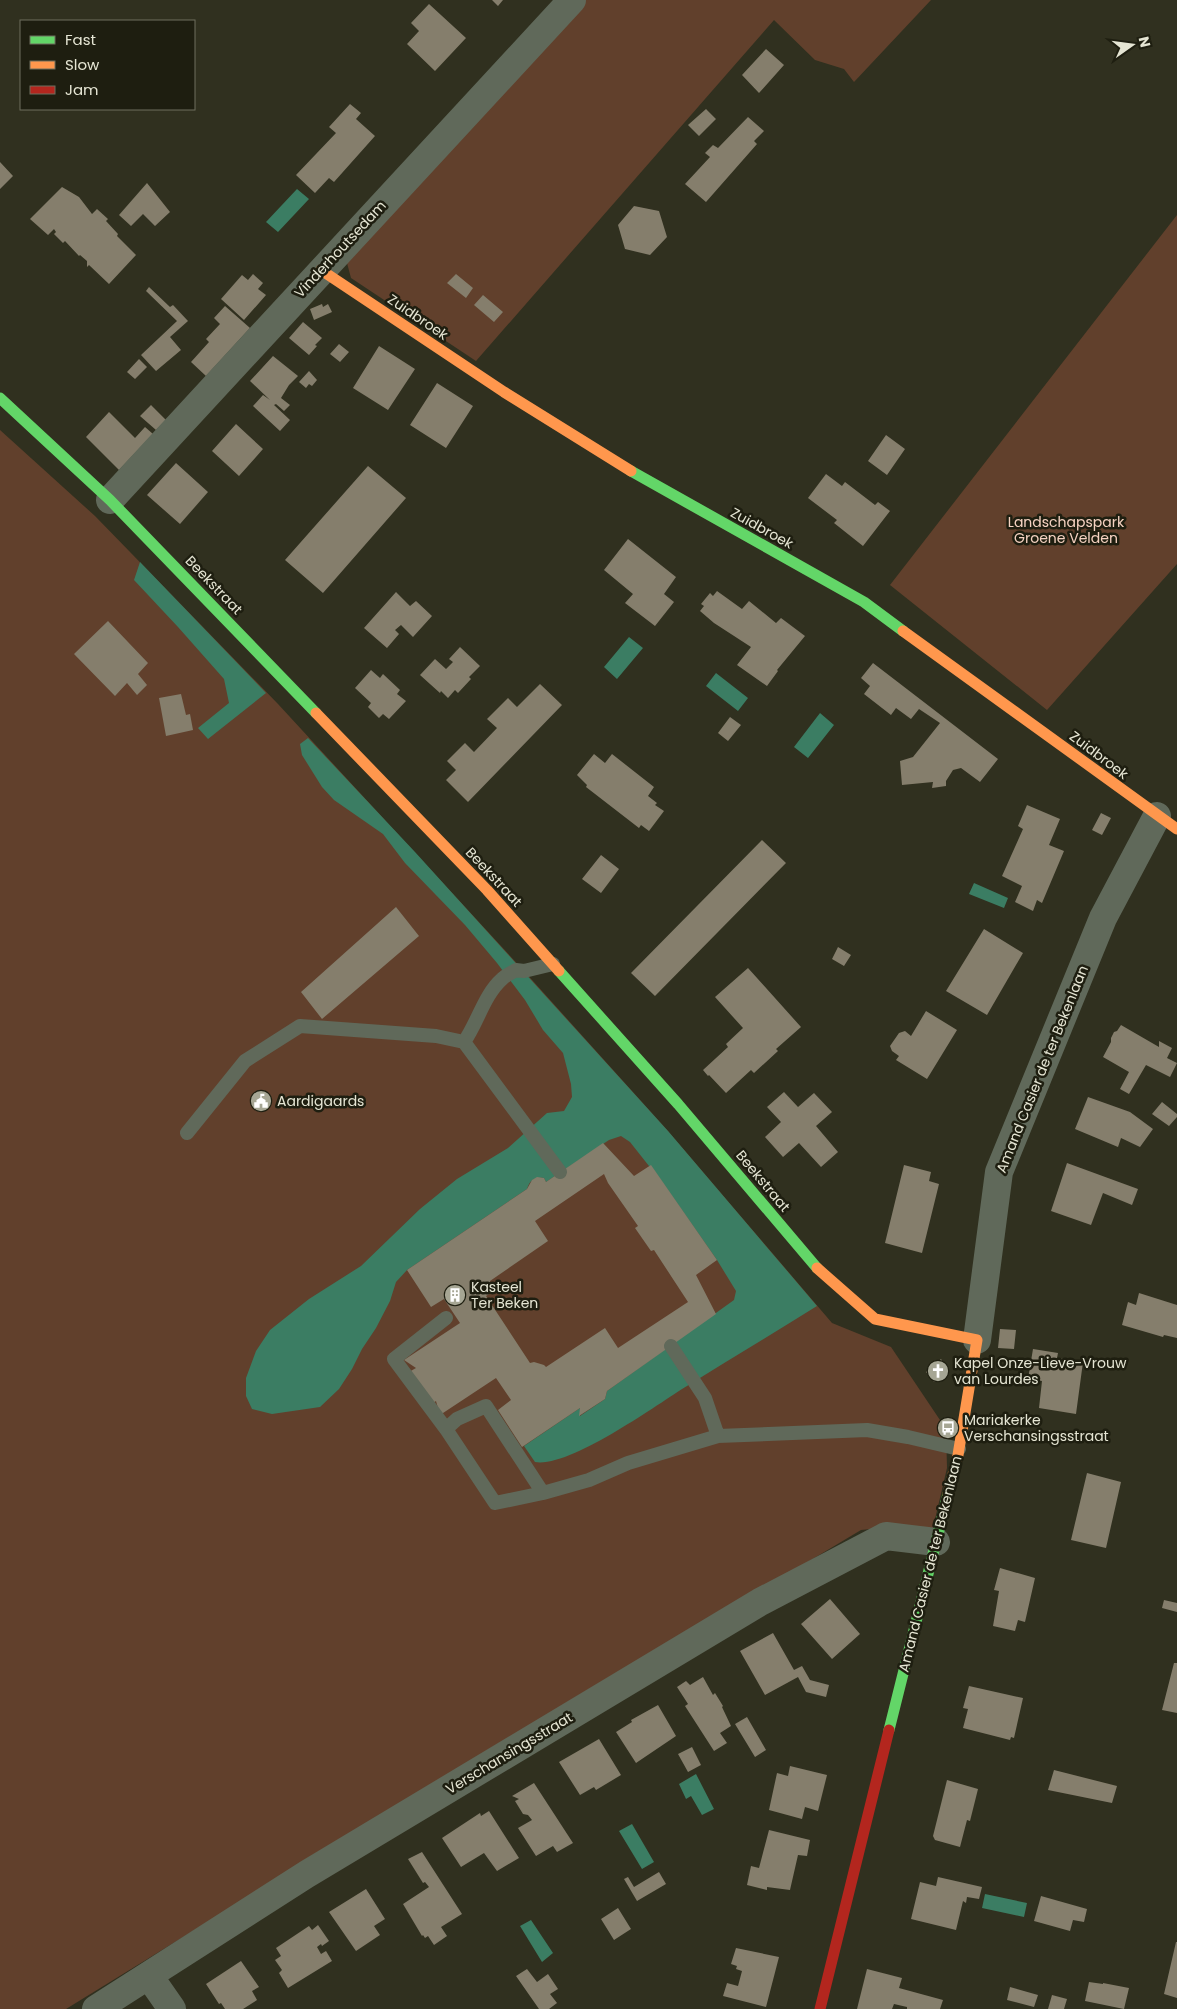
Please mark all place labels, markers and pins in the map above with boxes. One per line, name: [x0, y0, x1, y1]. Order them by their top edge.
public building icon: Aardigaards: [249, 1089, 273, 1113]
place label: Aardigaards: [277, 1091, 364, 1111]
place label: Kasteel Ter Beken: [471, 1277, 538, 1313]
building icon: Kasteel Ter Beken: [443, 1283, 467, 1307]
place label: Kapel Onze-Lieve-Vrouw van Lourdes: [954, 1353, 1127, 1389]
church icon: Kapel Onze-Lieve-Vrouw van Lourdes: [926, 1359, 950, 1383]
place label: Mariakerke Verschansingsstraat: [964, 1410, 1109, 1446]
bus stop icon: Mariakerke Verschansingsstraat: [936, 1416, 960, 1440]

